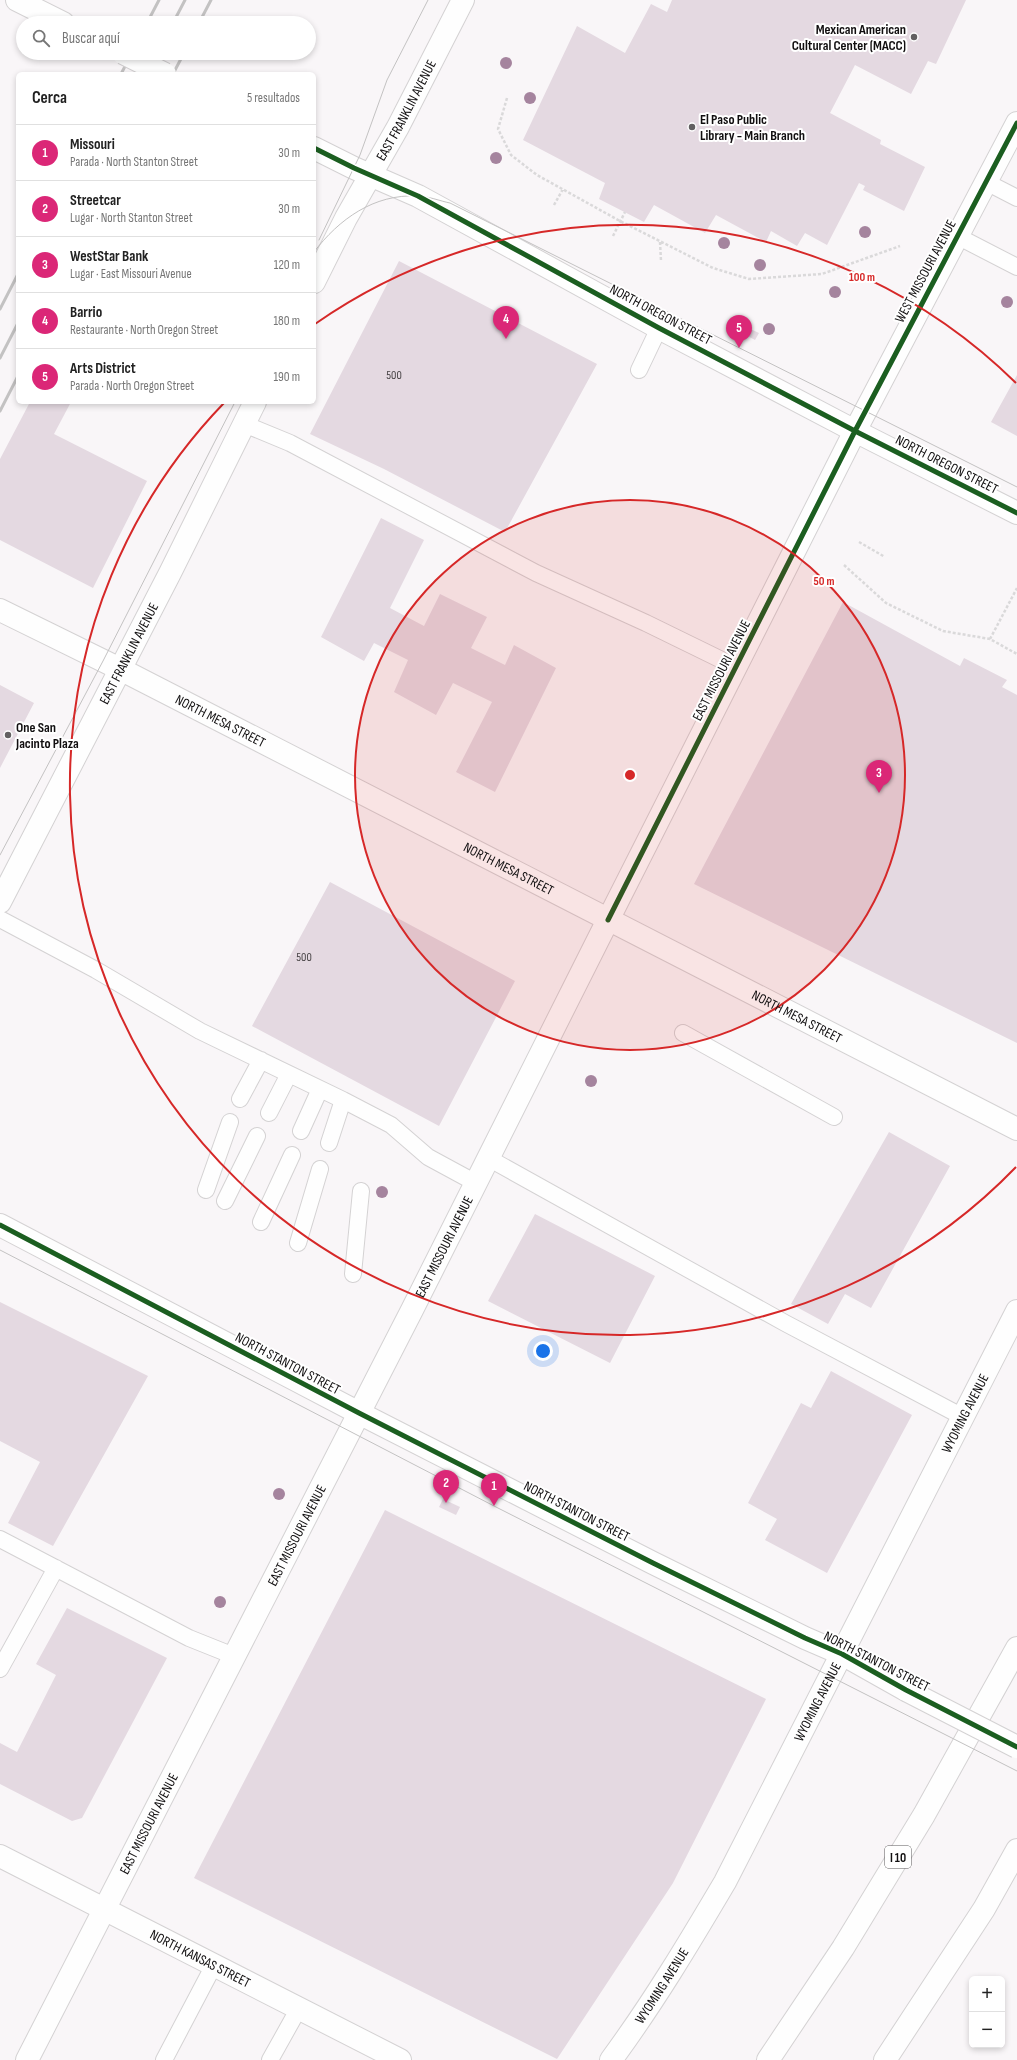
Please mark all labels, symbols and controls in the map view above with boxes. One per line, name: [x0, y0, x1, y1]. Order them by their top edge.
search box: [16, 16, 316, 60]
place label: Mexican American Cultural Center (MACC): [792, 21, 906, 54]
icon: search: [30, 27, 52, 49]
text: Buscar aquí: [62, 29, 120, 48]
marker: Mexican American Cultural Center (MACC): [909, 32, 919, 42]
street label: EAST FRANKLIN AVENUE: [373, 57, 440, 164]
text: Cerca: [32, 88, 67, 108]
text: 5 resultados: [247, 90, 300, 106]
place label: El Paso Public Library - Main Branch: [700, 111, 805, 144]
marker: El Paso Public Library - Main Branch: [687, 122, 697, 132]
text: Missouri: [70, 135, 115, 154]
text: 1: [42, 145, 48, 161]
text: 30 m: [278, 145, 300, 161]
text: Parada · North Stanton Street: [70, 154, 198, 170]
text: Streetcar: [70, 191, 121, 210]
text: 2: [42, 201, 48, 217]
text: 30 m: [278, 201, 300, 217]
text: Lugar · North Stanton Street: [70, 210, 193, 226]
street label: WEST MISSOURI AVENUE: [891, 217, 960, 326]
text: WestStar Bank: [70, 247, 148, 266]
text: 3: [42, 257, 48, 273]
text: 120 m: [274, 257, 300, 273]
text: Lugar · East Missouri Avenue: [70, 266, 192, 282]
text: 100 m: [849, 270, 875, 285]
street label: NORTH OREGON STREET: [607, 280, 715, 349]
text: Barrio: [70, 303, 102, 322]
pin: 4: [493, 306, 519, 339]
text: 4: [42, 313, 48, 329]
text: 180 m: [274, 313, 300, 329]
pin: 5: [726, 315, 752, 348]
text: Restaurante · North Oregon Street: [70, 322, 218, 338]
text: Arts District: [70, 359, 136, 378]
house number: 500: [386, 368, 402, 383]
text: 5: [42, 369, 48, 385]
text: 190 m: [273, 369, 300, 385]
text: Parada · North Oregon Street: [70, 378, 194, 394]
street label: NORTH OREGON STREET: [893, 431, 1001, 498]
text: 50 m: [814, 574, 834, 589]
street label: EAST FRANKLIN AVENUE: [96, 600, 162, 707]
street label: EAST MISSOURI AVENUE: [689, 617, 754, 724]
street label: NORTH MESA STREET: [172, 691, 269, 751]
place label: One San Jacinto Plaza: [15, 719, 79, 752]
marker: One San Jacinto Plaza: [3, 730, 13, 740]
pin: 3: [866, 760, 892, 793]
centre of rings: [623, 768, 637, 782]
street label: NORTH MESA STREET: [461, 839, 557, 899]
house number: 500: [296, 950, 312, 965]
street label: NORTH MESA STREET: [749, 987, 845, 1047]
street label: EAST MISSOURI AVENUE: [412, 1193, 477, 1300]
street label: NORTH STANTON STREET: [232, 1329, 343, 1398]
your location: [533, 1341, 553, 1361]
street label: WYOMING AVENUE: [938, 1371, 993, 1456]
pin: 2: [433, 1470, 459, 1503]
pin: 1: [481, 1473, 507, 1506]
street label: NORTH STANTON STREET: [521, 1477, 633, 1546]
street label: EAST MISSOURI AVENUE: [264, 1482, 330, 1589]
street label: NORTH STANTON STREET: [821, 1627, 933, 1696]
street label: WYOMING AVENUE: [790, 1659, 845, 1744]
street label: EAST MISSOURI AVENUE: [116, 1770, 182, 1877]
road number: I 10: [885, 1846, 911, 1868]
street label: NORTH KANSAS STREET: [147, 1926, 254, 1991]
street label: WYOMING AVENUE: [631, 1945, 693, 2027]
map controls: [969, 1976, 1005, 2048]
button: +: [969, 1976, 1005, 2012]
button: −: [969, 2012, 1005, 2048]

